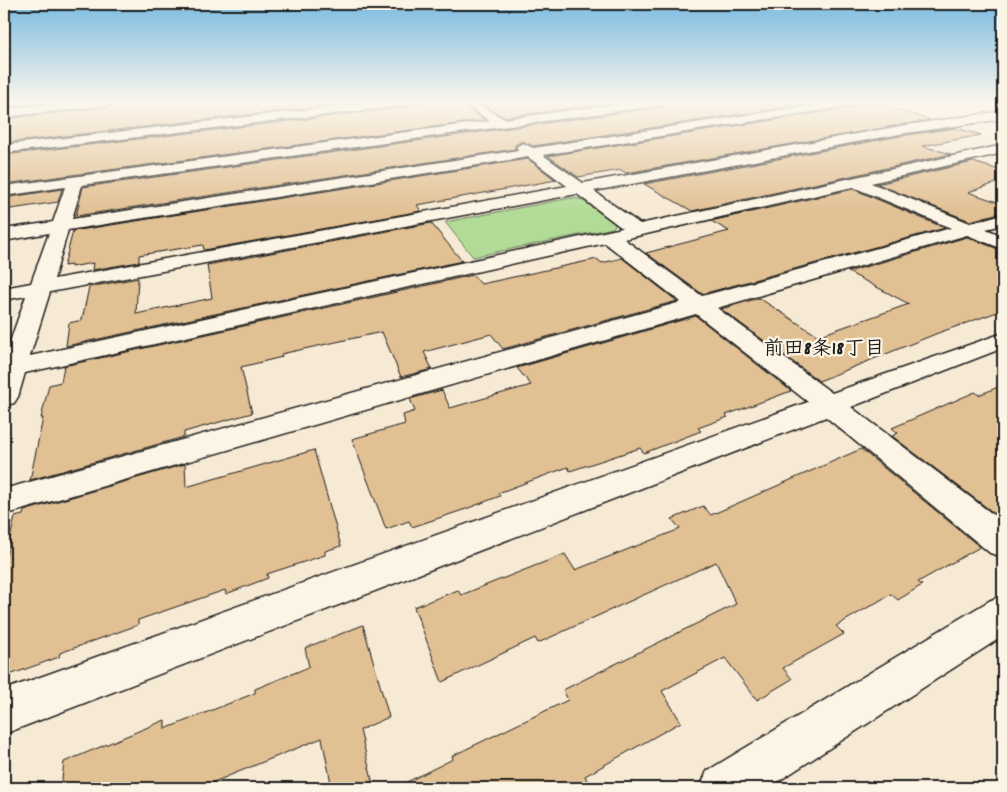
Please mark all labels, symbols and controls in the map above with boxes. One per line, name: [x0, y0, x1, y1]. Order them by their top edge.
district label: 前田8条18丁目: [764, 336, 884, 364]

